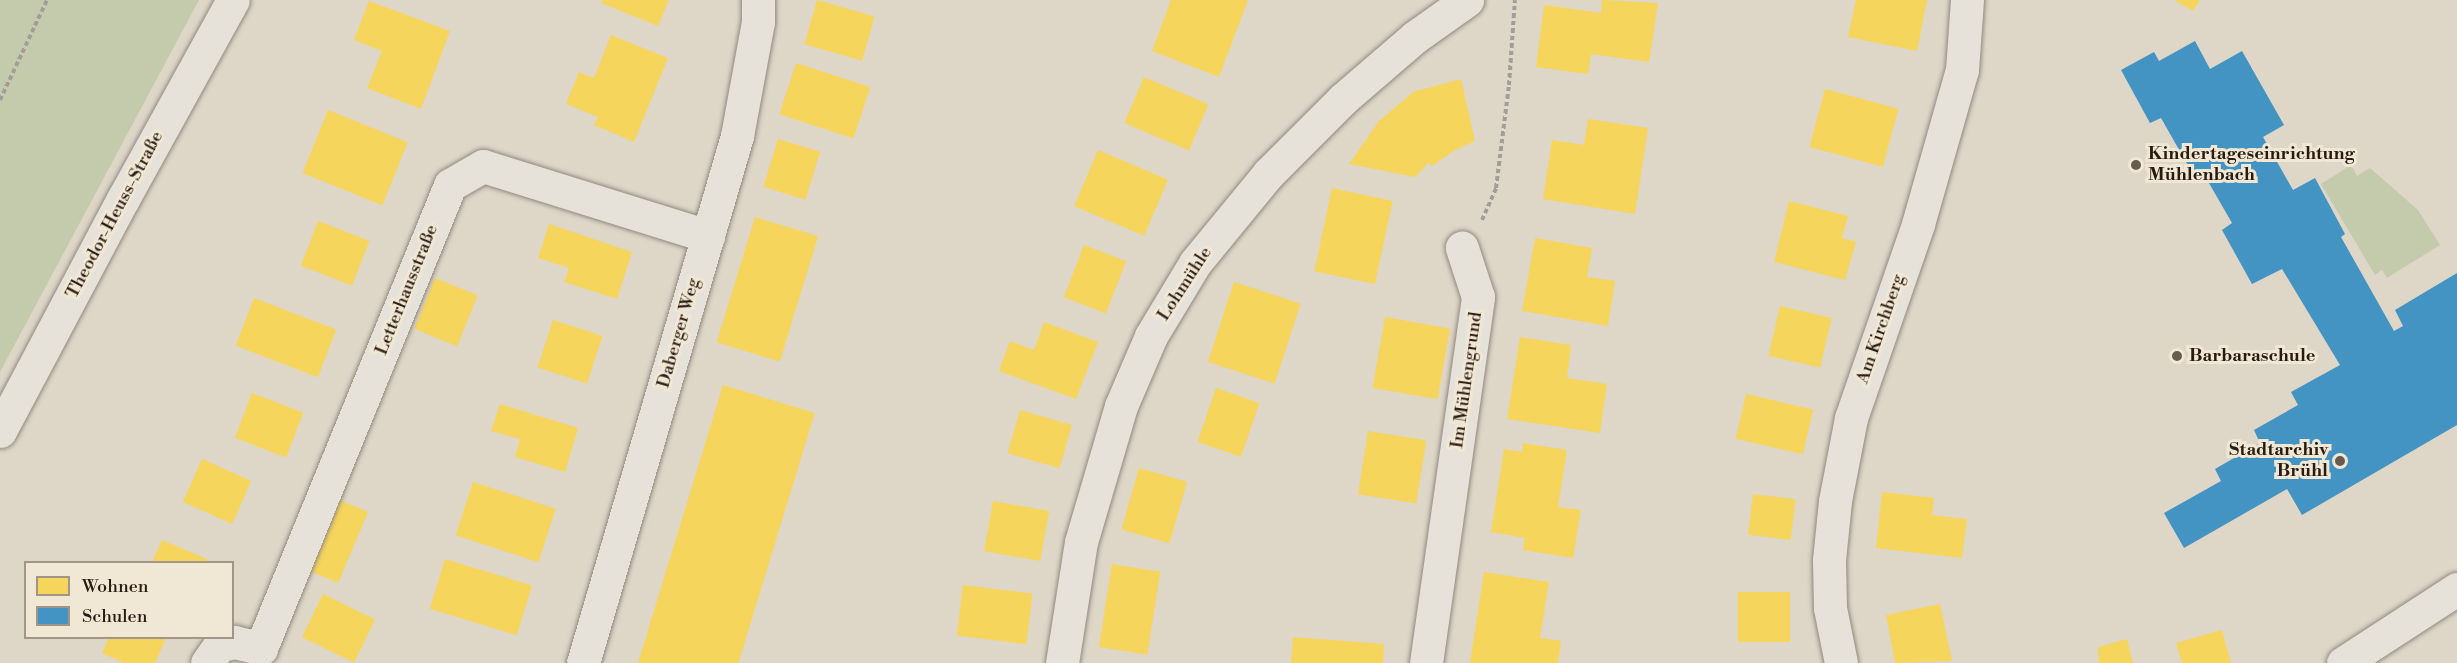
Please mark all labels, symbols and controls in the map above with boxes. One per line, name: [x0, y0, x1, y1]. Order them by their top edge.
street label: Theodor-Heuss-Straße: [62, 128, 168, 302]
place label: Kindertageseinrichtung Mühlenbach: [2148, 144, 2355, 186]
marker: Kindertageseinrichtung Mühlenbach: [2129, 158, 2143, 172]
street label: Letterhausstraße: [371, 222, 443, 358]
street label: Lohmühle: [1153, 243, 1217, 325]
street label: Am Kirchberg: [1852, 271, 1910, 387]
street label: Daberger Weg: [653, 276, 705, 390]
street label: Im Mühlengrund: [1447, 310, 1487, 450]
place label: Barbaraschule: [2189, 345, 2315, 367]
marker: Barbaraschule: [2170, 349, 2184, 363]
place label: Stadtarchiv Brühl: [2229, 440, 2328, 482]
marker: Stadtarchiv Brühl: [2333, 454, 2347, 468]
legend: [24, 561, 234, 639]
text: Wohnen: [82, 575, 149, 598]
text: Schulen: [82, 605, 147, 628]

